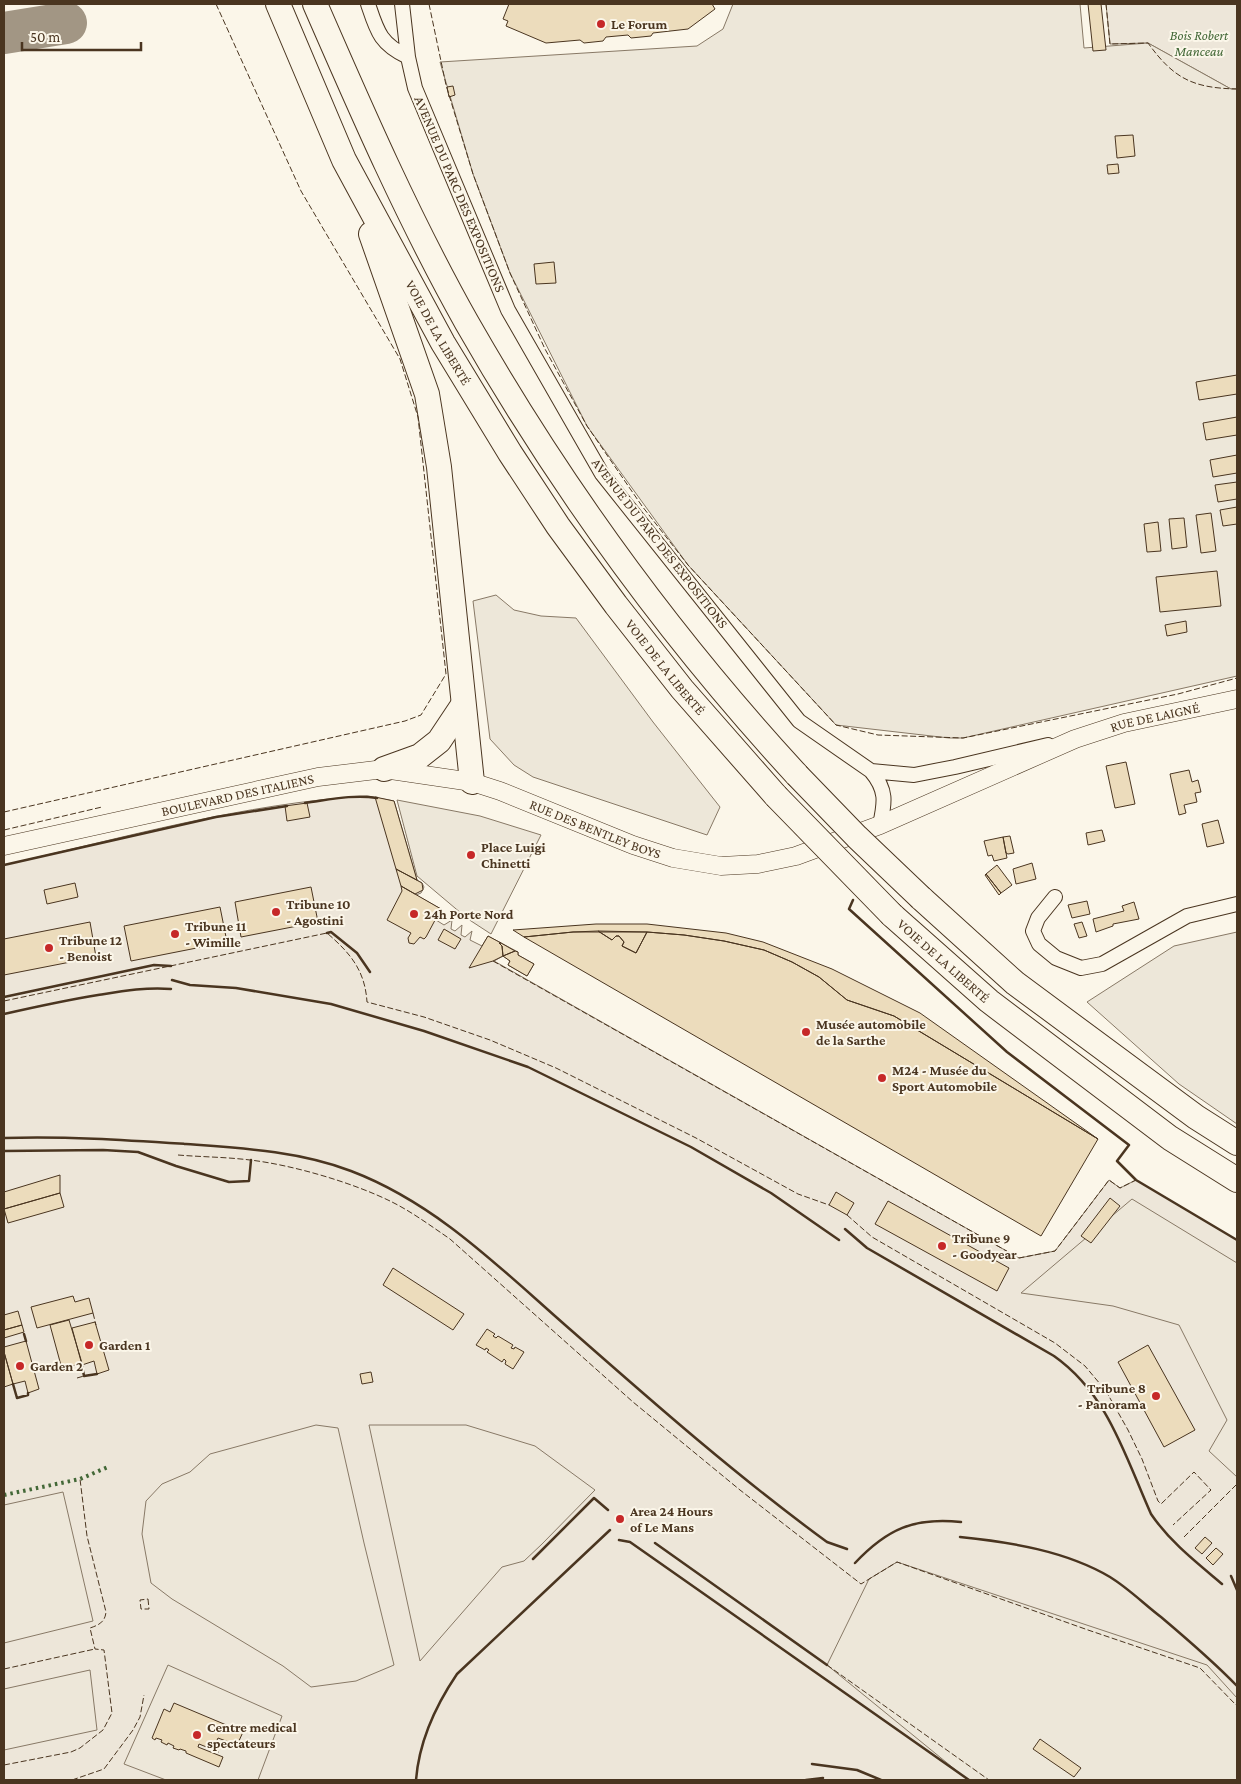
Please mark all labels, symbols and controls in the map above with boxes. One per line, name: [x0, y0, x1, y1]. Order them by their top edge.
place label: Le Forum: [611, 16, 667, 32]
marker: Le Forum: [595, 18, 607, 30]
scale bar: [22, 20, 141, 52]
park label: Bois Robert Manceau: [1170, 27, 1229, 59]
text: 50 m: [30, 29, 60, 45]
street label: AVENUE DU PARC DES EXPOSITIONS: [411, 93, 509, 295]
street label: VOIE DE LA LIBERTÉ: [402, 277, 475, 388]
street label: AVENUE DU PARC DES EXPOSITIONS: [589, 455, 732, 632]
street label: VOIE DE LA LIBERTÉ: [622, 616, 709, 718]
street label: RUE DE LAIGNÉ: [1108, 699, 1201, 735]
street label: BOULEVARD DES ITALIENS: [160, 770, 316, 819]
street label: RUE DES BENTLEY BOYS: [527, 796, 664, 862]
place label: Place Luigi Chinetti: [481, 839, 546, 871]
marker: Place Luigi Chinetti: [465, 849, 477, 861]
place label: Tribune 10 - Agostini: [286, 896, 351, 928]
marker: Tribune 10 - Agostini: [270, 906, 282, 918]
place label: 24h Porte Nord: [424, 906, 514, 922]
marker: 24h Porte Nord: [408, 908, 420, 920]
street label: VOIE DE LA LIBERTÉ: [894, 916, 993, 1006]
place label: Tribune 11 - Wimille: [185, 918, 246, 950]
marker: Tribune 11 - Wimille: [169, 928, 181, 940]
place label: Tribune 12 - Benoist: [59, 932, 122, 964]
marker: Tribune 12 - Benoist: [43, 942, 55, 954]
place label: Musée automobile de la Sarthe: [816, 1016, 926, 1048]
marker: Musée automobile de la Sarthe: [800, 1026, 812, 1038]
place label: M24 - Musée du Sport Automobile: [892, 1062, 998, 1094]
marker: M24 - Musée du Sport Automobile: [876, 1072, 888, 1084]
place label: Tribune 9 - Goodyear: [952, 1230, 1017, 1262]
marker: Tribune 9 - Goodyear: [936, 1240, 948, 1252]
place label: Garden 1: [99, 1337, 150, 1353]
marker: Garden 1: [83, 1339, 95, 1351]
place label: Garden 2: [30, 1358, 83, 1374]
marker: Garden 2: [14, 1360, 26, 1372]
place label: Tribune 8 - Panorama: [1077, 1380, 1146, 1412]
marker: Tribune 8 - Panorama: [1150, 1390, 1162, 1402]
place label: Area 24 Hours of Le Mans: [629, 1503, 713, 1535]
marker: Area 24 Hours of Le Mans: [614, 1513, 626, 1525]
place label: Centre medical spectateurs: [207, 1719, 297, 1751]
marker: Centre medical spectateurs: [191, 1729, 203, 1741]

